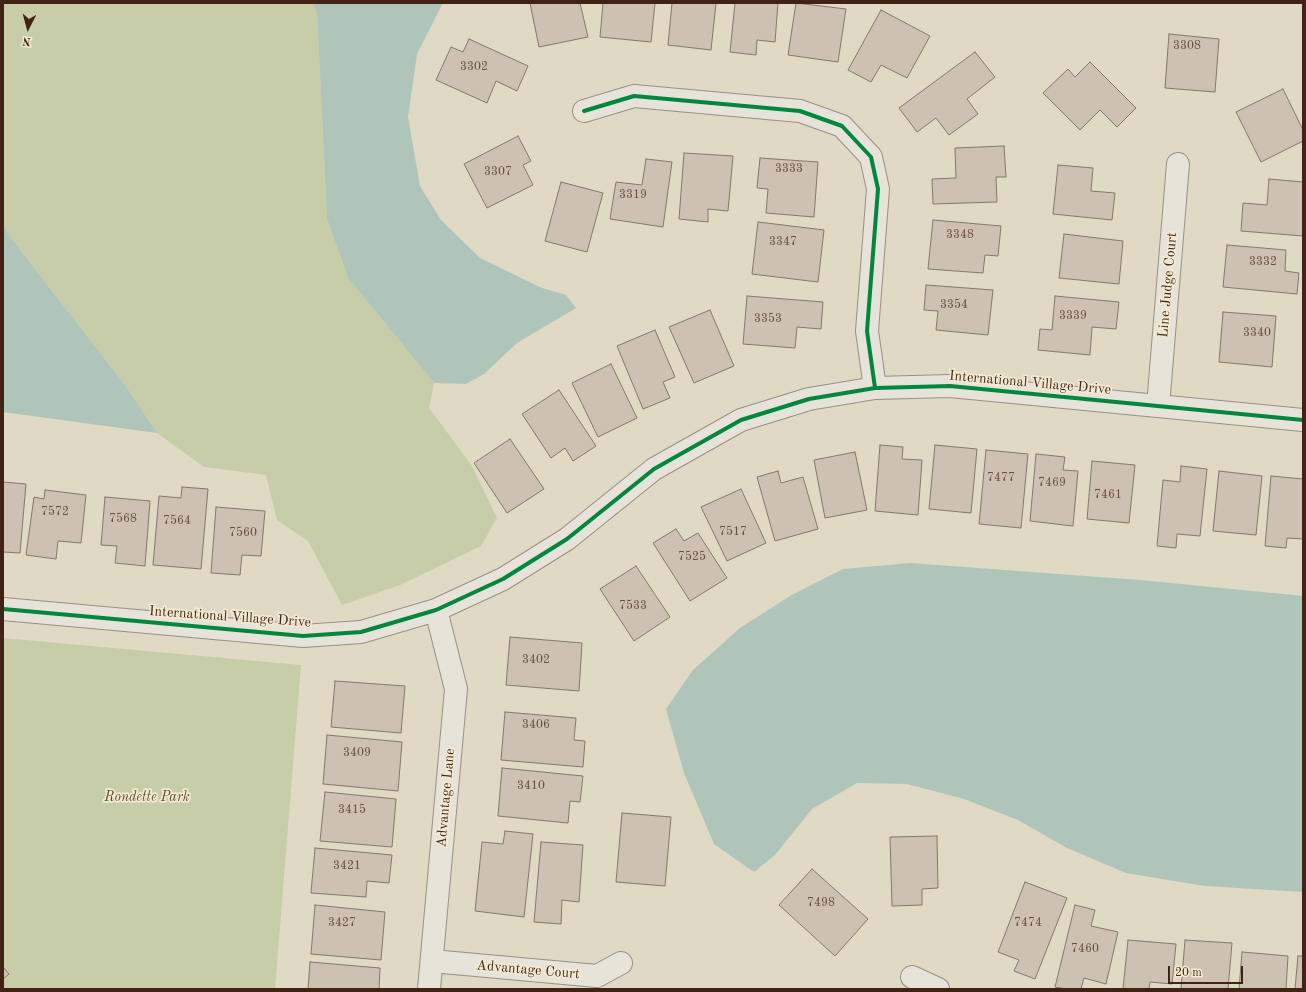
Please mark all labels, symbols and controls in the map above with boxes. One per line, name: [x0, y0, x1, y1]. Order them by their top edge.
north arrow: [8, 8, 48, 48]
text: N: [22, 35, 31, 46]
house number: 3308: [1173, 39, 1201, 53]
house number: 3302: [460, 60, 488, 74]
house number: 3333: [775, 162, 803, 176]
house number: 3307: [484, 165, 512, 179]
house number: 3319: [619, 188, 647, 202]
house number: 3348: [946, 228, 974, 242]
street label: Line Judge Court: [1155, 232, 1181, 338]
house number: 3347: [769, 235, 797, 249]
house number: 3332: [1249, 255, 1277, 269]
house number: 3354: [940, 298, 968, 312]
house number: 3339: [1059, 309, 1087, 323]
house number: 3353: [754, 312, 782, 326]
house number: 3340: [1243, 326, 1271, 340]
street label: International Village Drive: [948, 368, 1112, 398]
house number: 7477: [987, 471, 1015, 485]
house number: 7469: [1038, 476, 1066, 490]
house number: 7461: [1094, 488, 1122, 502]
house number: 7572: [41, 505, 69, 519]
house number: 7568: [109, 512, 137, 526]
house number: 7564: [163, 514, 191, 528]
house number: 7517: [719, 525, 747, 539]
house number: 7560: [229, 526, 257, 540]
house number: 7525: [678, 550, 706, 564]
house number: 7533: [619, 599, 647, 613]
street label: International Village Drive: [148, 603, 312, 631]
house number: 3402: [522, 653, 550, 667]
house number: 3406: [522, 718, 550, 732]
house number: 3409: [343, 746, 371, 760]
street label: Advantage Lane: [433, 748, 459, 848]
house number: 3410: [517, 779, 545, 793]
park label: Rondette Park: [104, 789, 190, 805]
house number: 3415: [338, 803, 366, 817]
house number: 3421: [333, 859, 361, 873]
house number: 7498: [807, 896, 835, 910]
house number: 3427: [328, 916, 356, 930]
house number: 7474: [1014, 916, 1042, 930]
house number: 7460: [1071, 942, 1099, 956]
street label: Advantage Court: [476, 957, 580, 983]
scale bar: [1170, 958, 1245, 984]
text: 20 m: [1175, 967, 1202, 979]

